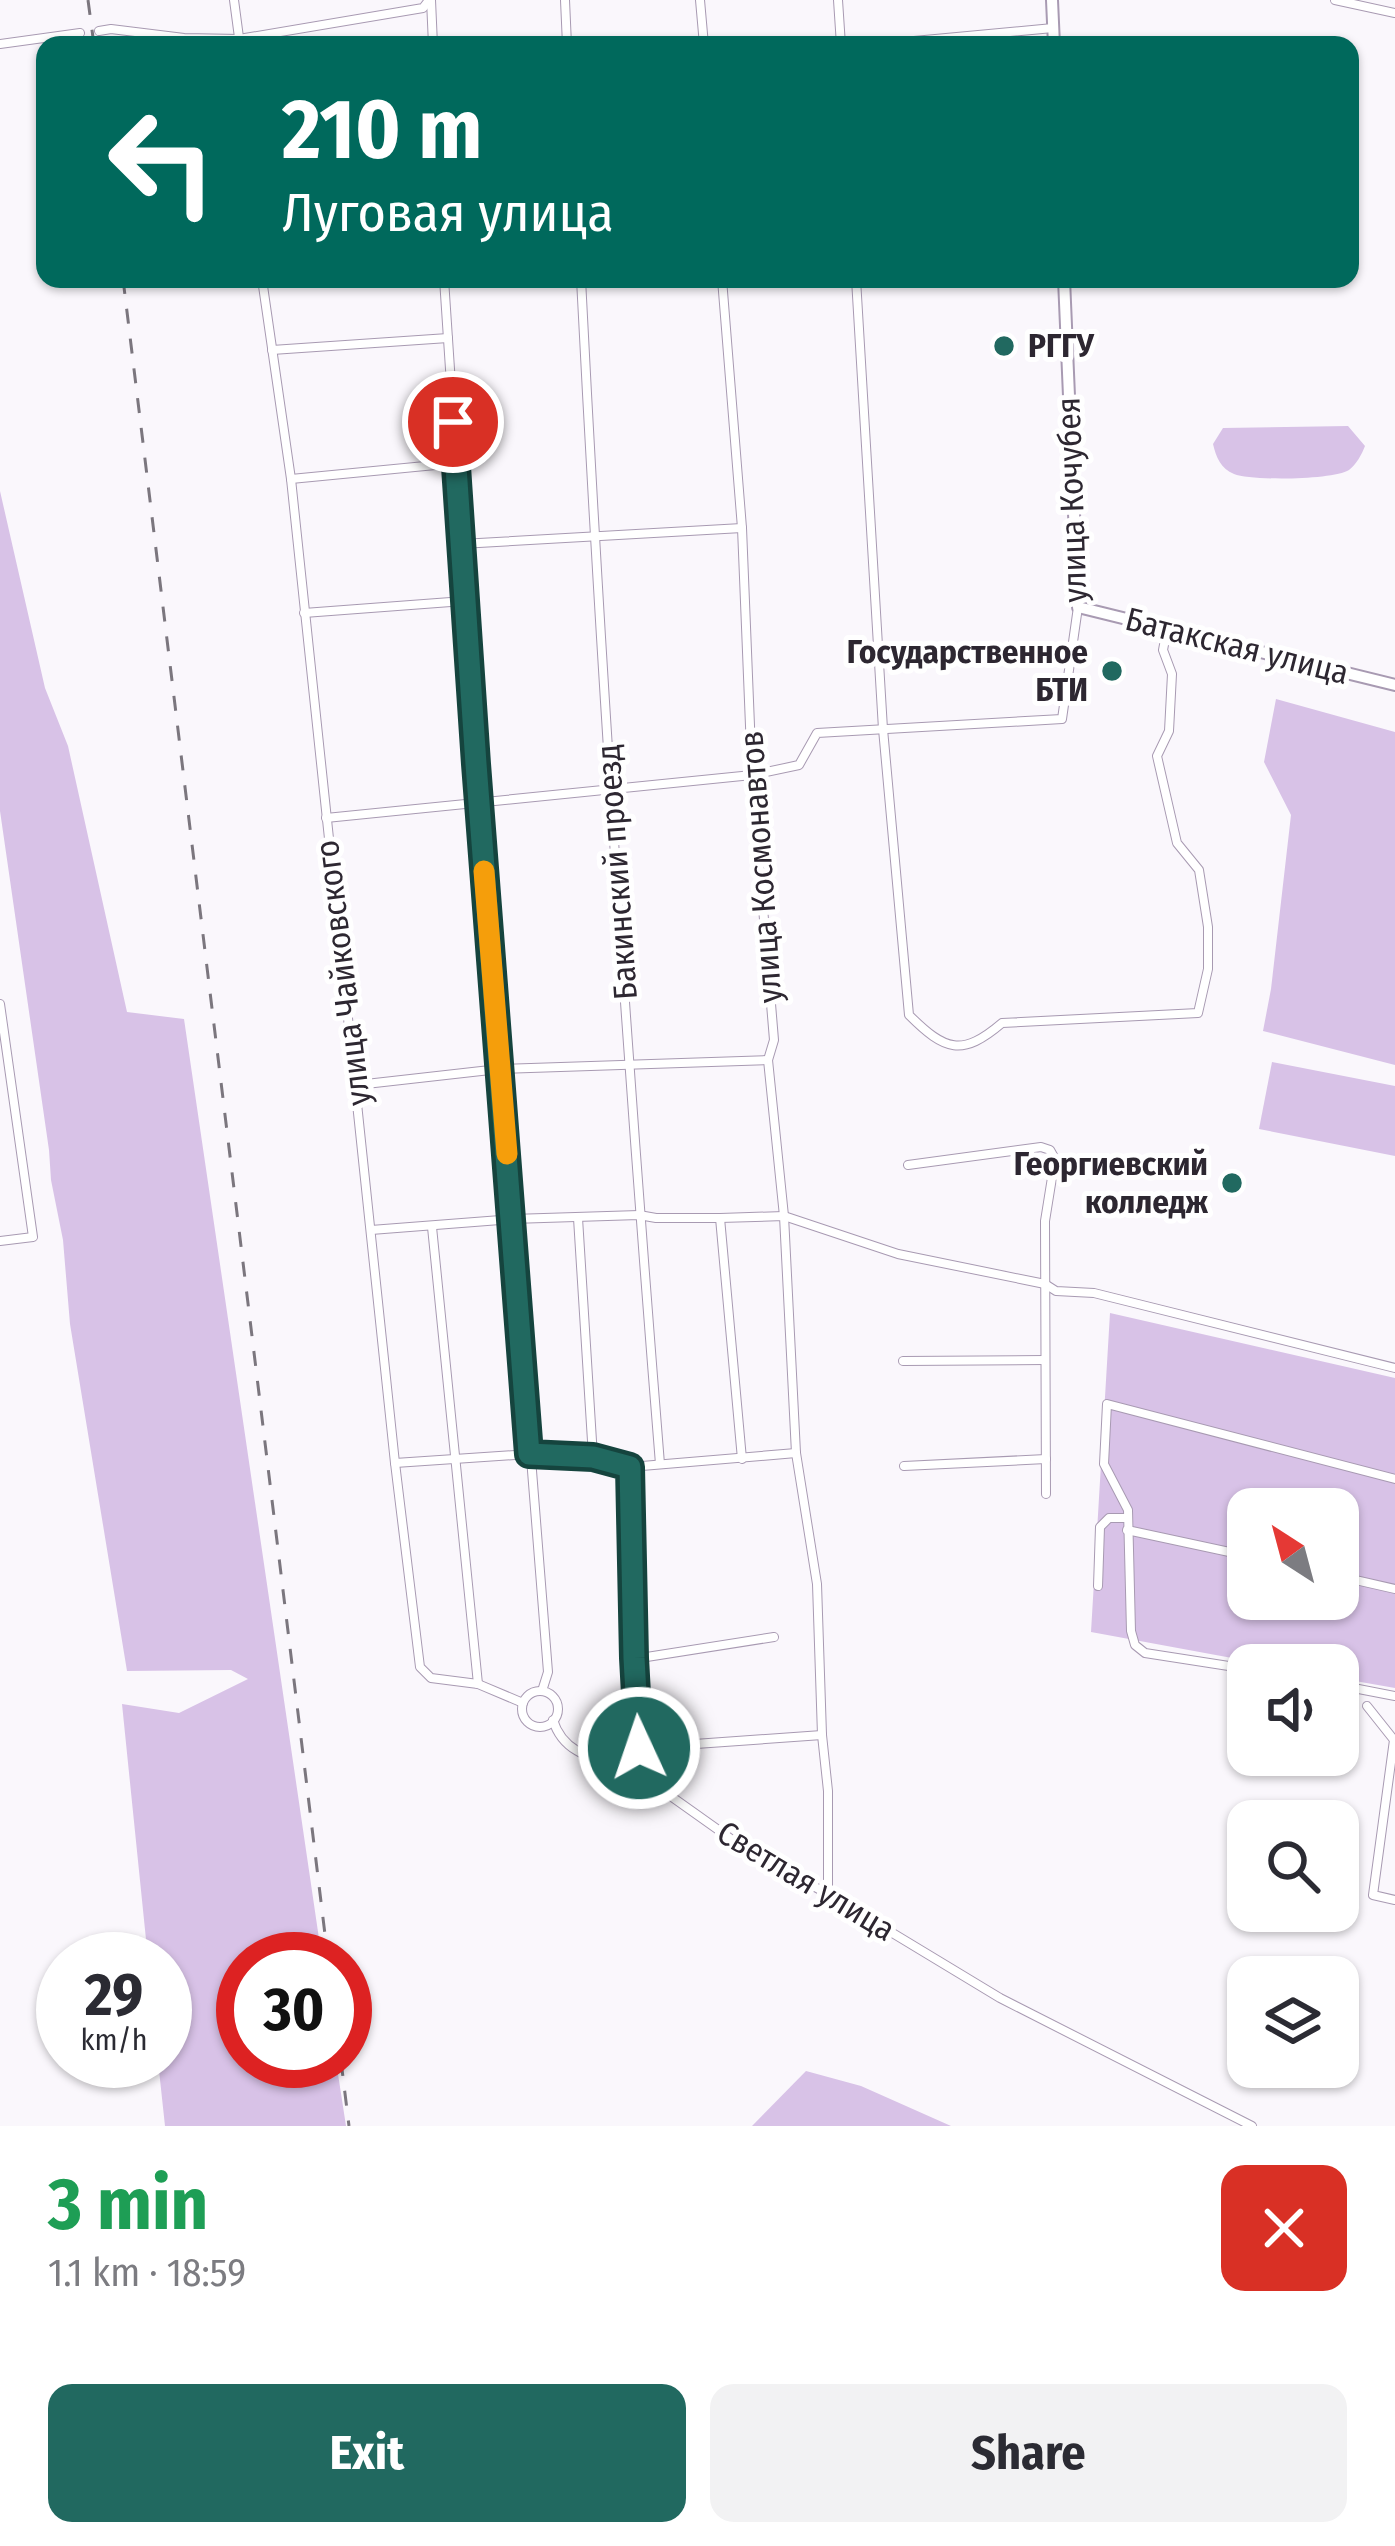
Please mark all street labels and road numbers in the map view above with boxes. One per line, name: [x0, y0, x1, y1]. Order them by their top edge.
street label: улица Кочубея: [1048, 397, 1096, 603]
street label: Батакская улица: [1121, 599, 1353, 693]
street label: улица Космонавтов: [732, 730, 790, 1004]
street label: Бакинский проезд: [588, 743, 646, 1001]
street label: улица Чайковского: [307, 838, 379, 1108]
street label: Светлая улица: [710, 1812, 902, 1950]

